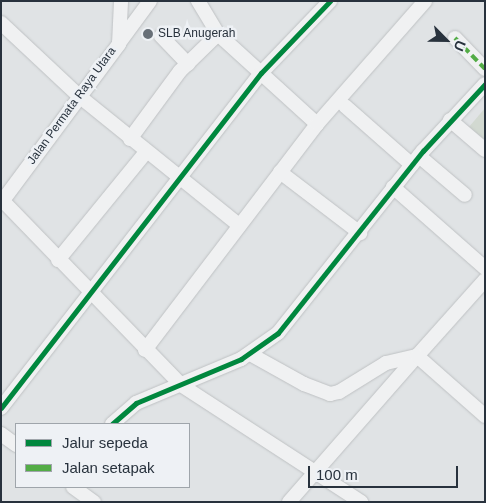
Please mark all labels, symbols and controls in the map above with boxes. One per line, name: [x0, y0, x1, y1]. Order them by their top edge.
north arrow: [421, 15, 471, 65]
place label: SLB Anugerah: [158, 27, 236, 41]
marker: SLB Anugerah: [142, 28, 154, 40]
text: U: [450, 38, 469, 54]
street label: Jalan Permata Raya Utara: [25, 45, 119, 167]
legend: [15, 423, 190, 488]
text: Jalur sepeda: [62, 434, 148, 451]
scale bar: [311, 456, 461, 488]
text: Jalan setapak: [62, 459, 155, 476]
text: 100 m: [316, 466, 358, 483]

